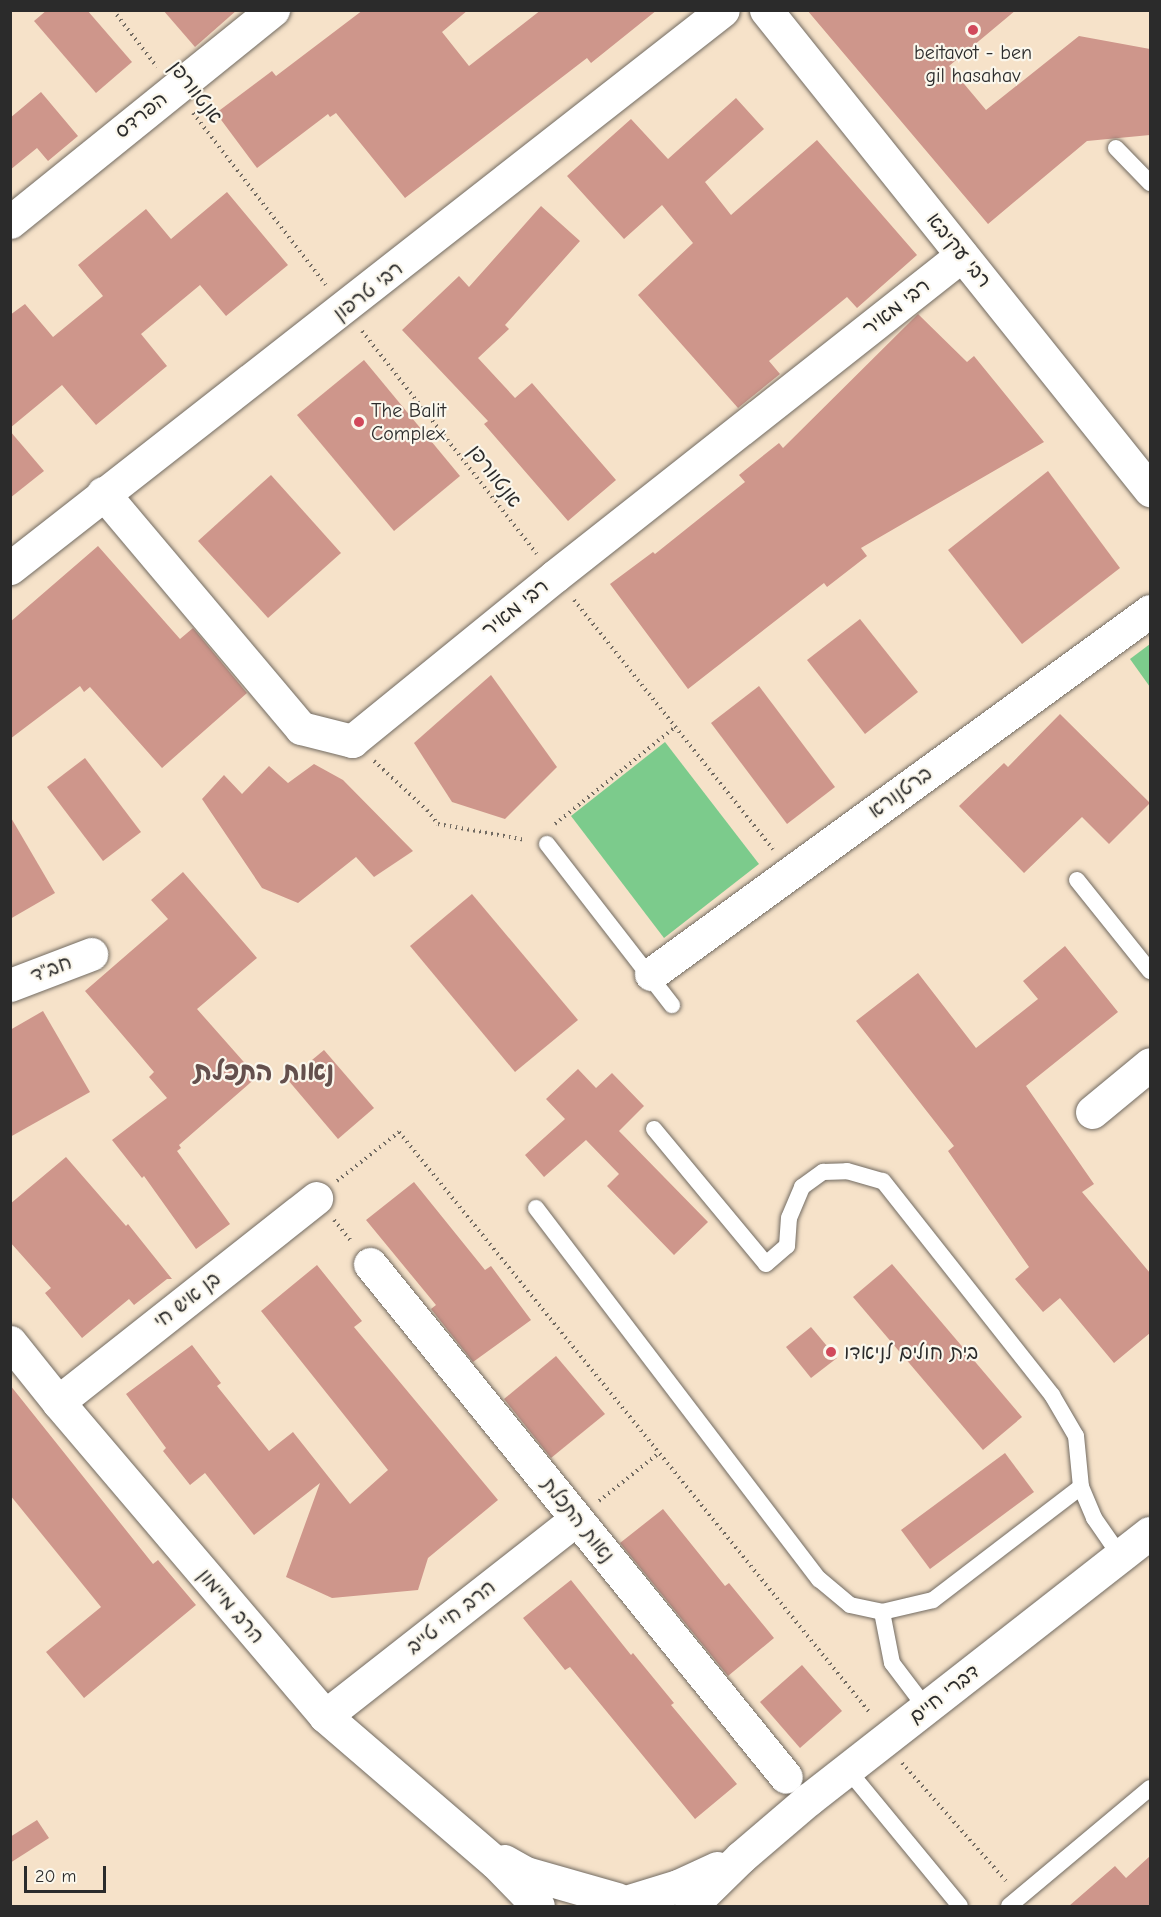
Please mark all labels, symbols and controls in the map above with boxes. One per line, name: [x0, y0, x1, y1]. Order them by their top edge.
marker: beitavot - ben gil hasahav: [966, 23, 980, 37]
place label: beitavot - ben gil hasahav: [914, 40, 1032, 87]
street label: אנטוורפן: [164, 56, 228, 128]
street label: הפרדס: [110, 87, 172, 143]
street label: רבי עקיבא: [922, 208, 996, 292]
street label: רבי טרפון: [328, 256, 408, 326]
street label: רבי מאיר: [858, 273, 934, 341]
place label: The Balit Complex: [371, 398, 446, 445]
marker: The Balit Complex: [352, 415, 366, 429]
street label: אנטוורפן: [463, 440, 527, 512]
street label: רבי מאיר: [477, 574, 553, 642]
street label: ברטנורא: [864, 761, 936, 823]
street label: חב"ד: [27, 950, 75, 988]
district label: נאות התכלת: [194, 1057, 334, 1089]
street label: בן איש חי: [149, 1267, 225, 1333]
place label: בית חולים לניאדו: [844, 1340, 978, 1364]
marker: בית חולים לניאדו: [822, 1343, 840, 1361]
street label: נאות התכלת: [537, 1473, 619, 1567]
street label: הרב מיימון: [193, 1564, 269, 1648]
street label: הרב חיי טייב: [402, 1575, 500, 1659]
street label: דברי חיים: [904, 1659, 984, 1729]
scale bar: [27, 1854, 110, 1892]
text: 20 m: [35, 1866, 76, 1887]

